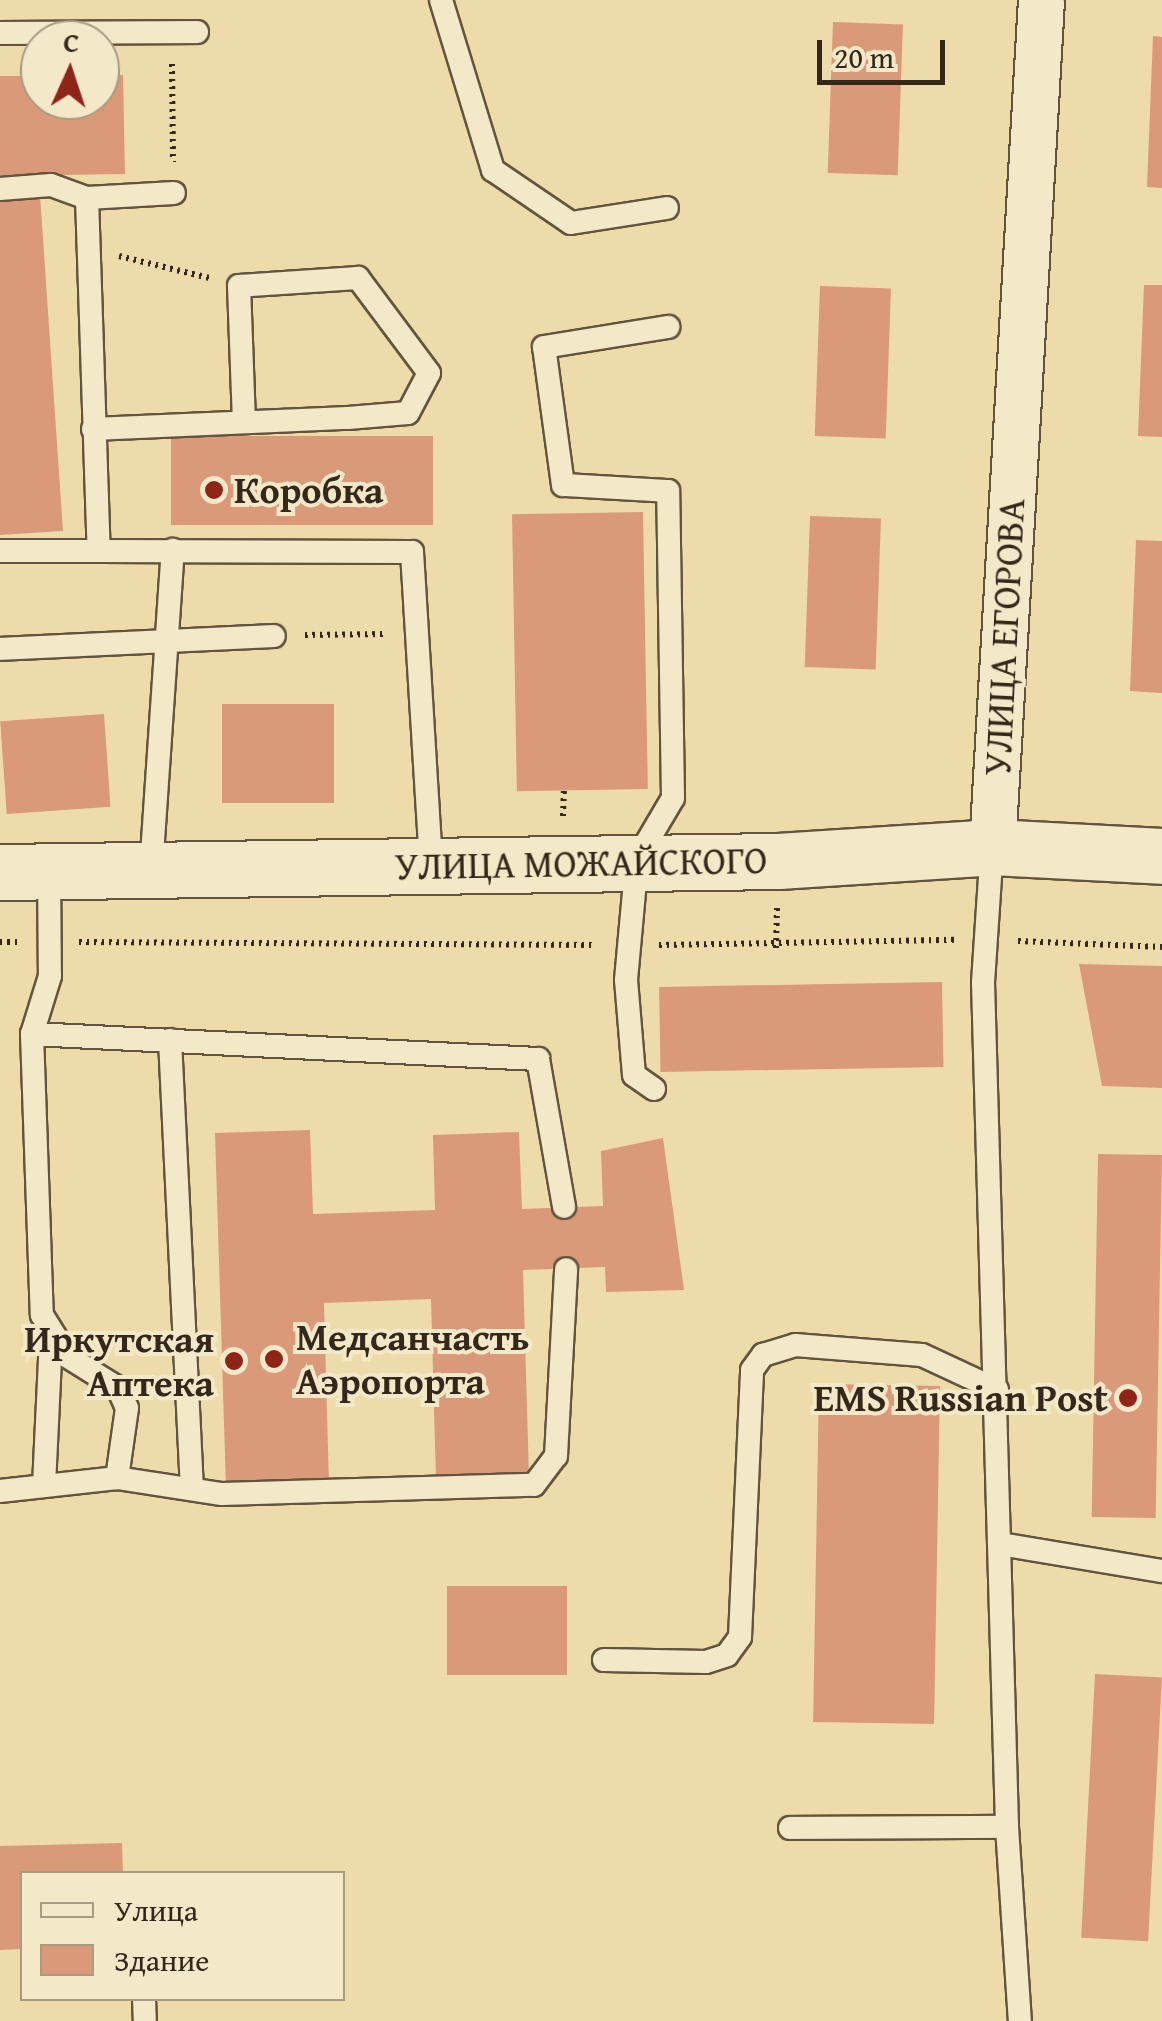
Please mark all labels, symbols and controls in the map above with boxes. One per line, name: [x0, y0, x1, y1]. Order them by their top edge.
north arrow: [20, 20, 120, 120]
scale bar: [822, 20, 950, 82]
text: С: [63, 21, 80, 62]
text: 20 m: [834, 35, 894, 79]
place label: Коробка: [234, 467, 383, 513]
marker: Коробка: [203, 479, 225, 501]
street label: УЛИЦА ЕГОРОВА: [974, 497, 1034, 777]
street label: УЛИЦА МОЖАЙСКОГО: [394, 837, 768, 889]
place label: Медсанчасть Аэропорта: [296, 1314, 529, 1404]
place label: Иркутская Аптека: [24, 1316, 214, 1406]
marker: Медсанчасть Аэропорта: [261, 1346, 287, 1372]
marker: Иркутская Аптека: [223, 1350, 245, 1372]
place label: EMS Russian Рost: [814, 1375, 1108, 1421]
marker: EMS Russian Рost: [1117, 1387, 1139, 1409]
legend: [20, 1871, 345, 2001]
text: Улица: [114, 1888, 198, 1932]
text: Здание: [114, 1938, 209, 1982]

